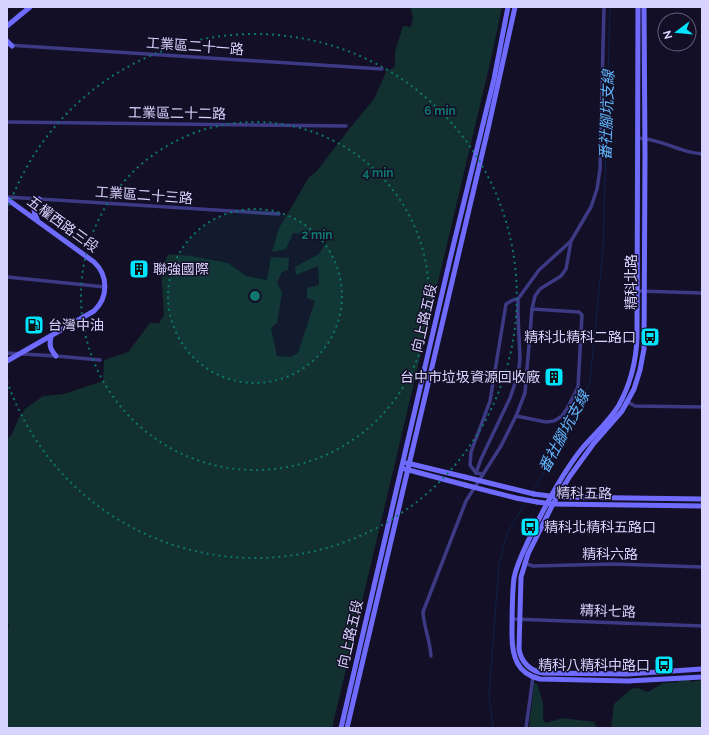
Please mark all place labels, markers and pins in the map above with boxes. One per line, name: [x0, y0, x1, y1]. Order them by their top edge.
building icon: 聯強國際: [128, 258, 150, 280]
place label: 聯強國際: [153, 261, 209, 277]
centre of rings: [248, 289, 262, 303]
fuel station icon: 台灣中油: [23, 314, 45, 336]
place label: 台灣中油: [48, 317, 104, 333]
bus stop icon: 精科北精科二路口: [639, 326, 661, 348]
place label: 精科北精科二路口: [524, 329, 636, 345]
building icon: 台中市垃圾資源回收廠: [543, 366, 565, 388]
place label: 台中市垃圾資源回收廠: [400, 369, 540, 385]
bus stop icon: 精科北精科五路口: [519, 516, 541, 538]
place label: 精科北精科五路口: [544, 519, 656, 535]
bus stop icon: 精科八精科中路口: [653, 654, 675, 676]
place label: 精科八精科中路口: [538, 657, 650, 673]

